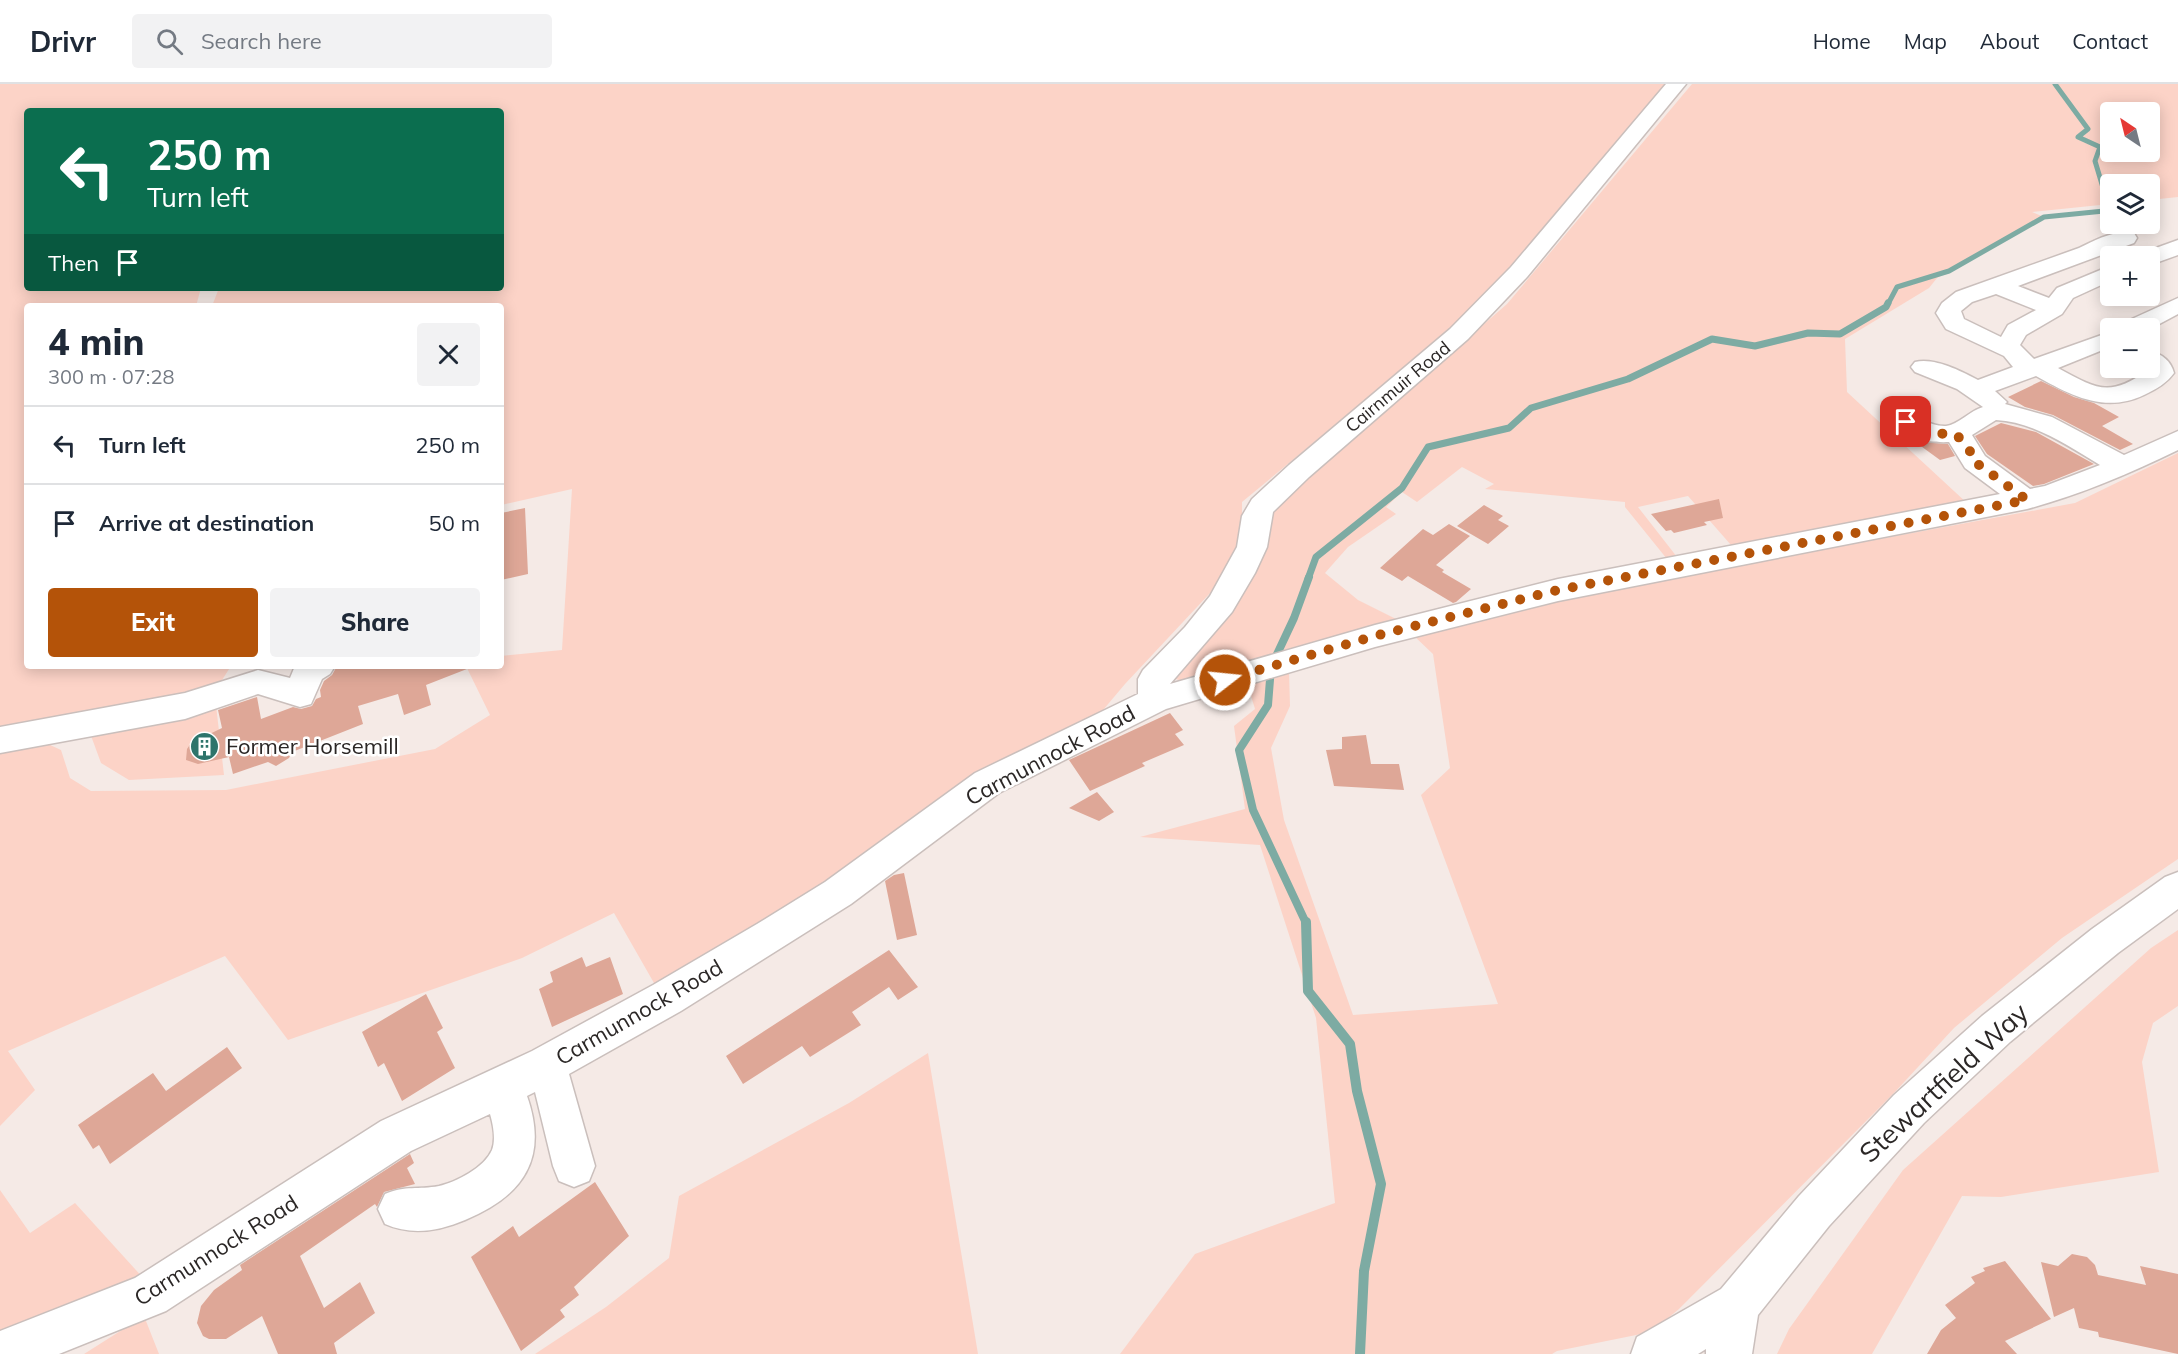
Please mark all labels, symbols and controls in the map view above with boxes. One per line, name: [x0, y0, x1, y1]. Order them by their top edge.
search box: [132, 14, 552, 68]
text: Drivr: [30, 24, 96, 59]
icon: search: [153, 25, 186, 58]
text: Search here: [201, 27, 322, 55]
text: Home: [1813, 28, 1871, 54]
text: Map: [1904, 28, 1947, 54]
text: About: [1980, 28, 2039, 54]
text: Contact: [2072, 28, 2148, 54]
north arrow: [2100, 102, 2160, 162]
map controls: [2100, 102, 2160, 378]
text: 250 m: [147, 128, 272, 181]
icon: left: [48, 132, 126, 210]
button: layers: [2100, 174, 2160, 234]
text: Turn left: [147, 180, 249, 214]
icon: arrive: [111, 246, 144, 279]
button: +: [2100, 246, 2160, 306]
text: Then: [48, 249, 99, 277]
button: −: [2100, 318, 2160, 378]
text: 4 min: [48, 319, 144, 364]
button: close: [417, 323, 480, 386]
street label: Cairnmuir Road: [1340, 336, 1455, 437]
text: 300 m · 07:28: [48, 364, 174, 389]
pin: [1880, 396, 1931, 447]
icon: arrive: [1889, 405, 1922, 438]
icon: left: [48, 429, 81, 462]
text: Turn left: [99, 431, 186, 459]
text: 250 m: [415, 431, 480, 459]
icon: arrive: [48, 507, 81, 540]
text: Arrive at destination: [99, 509, 314, 537]
text: 50 m: [429, 509, 480, 537]
button: Exit: [48, 588, 258, 657]
button: Share: [270, 588, 480, 657]
position arrow: [1193, 648, 1257, 712]
street label: Carmunnock Road: [960, 698, 1140, 812]
building icon: Former Horsemill: [189, 730, 221, 762]
place label: Former Horsemill: [226, 732, 399, 760]
street label: Carmunnock Road: [551, 953, 727, 1071]
street label: Stewartfield Way: [1852, 995, 2035, 1169]
street label: Carmunnock Road: [129, 1188, 303, 1312]

